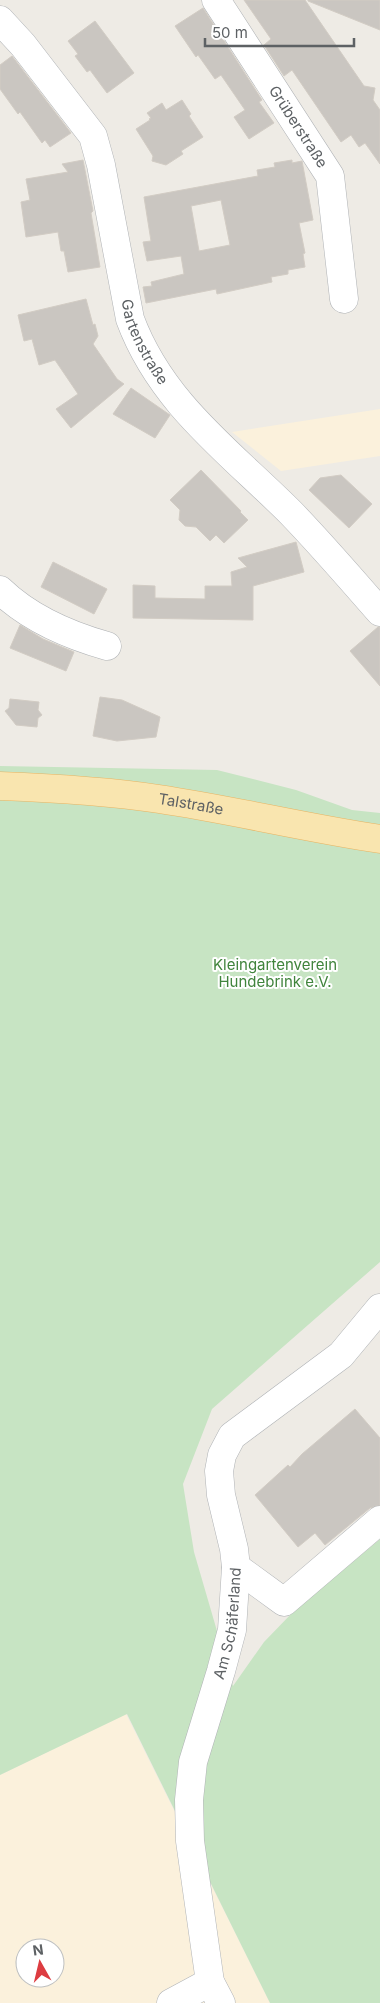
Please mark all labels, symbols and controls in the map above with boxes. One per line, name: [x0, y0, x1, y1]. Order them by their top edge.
scale bar: [205, 15, 354, 47]
text: 50 m: [212, 23, 248, 42]
street label: Grüberstraße: [265, 82, 332, 171]
street label: Gartenstraße: [117, 297, 173, 388]
street label: Talstraße: [157, 789, 225, 819]
park label: Kleingartenverein Hundebrink e.V.: [213, 955, 337, 991]
street label: Am Schäferland: [209, 1567, 245, 1681]
north arrow: [15, 1938, 65, 1988]
text: N: [32, 1940, 45, 1959]

